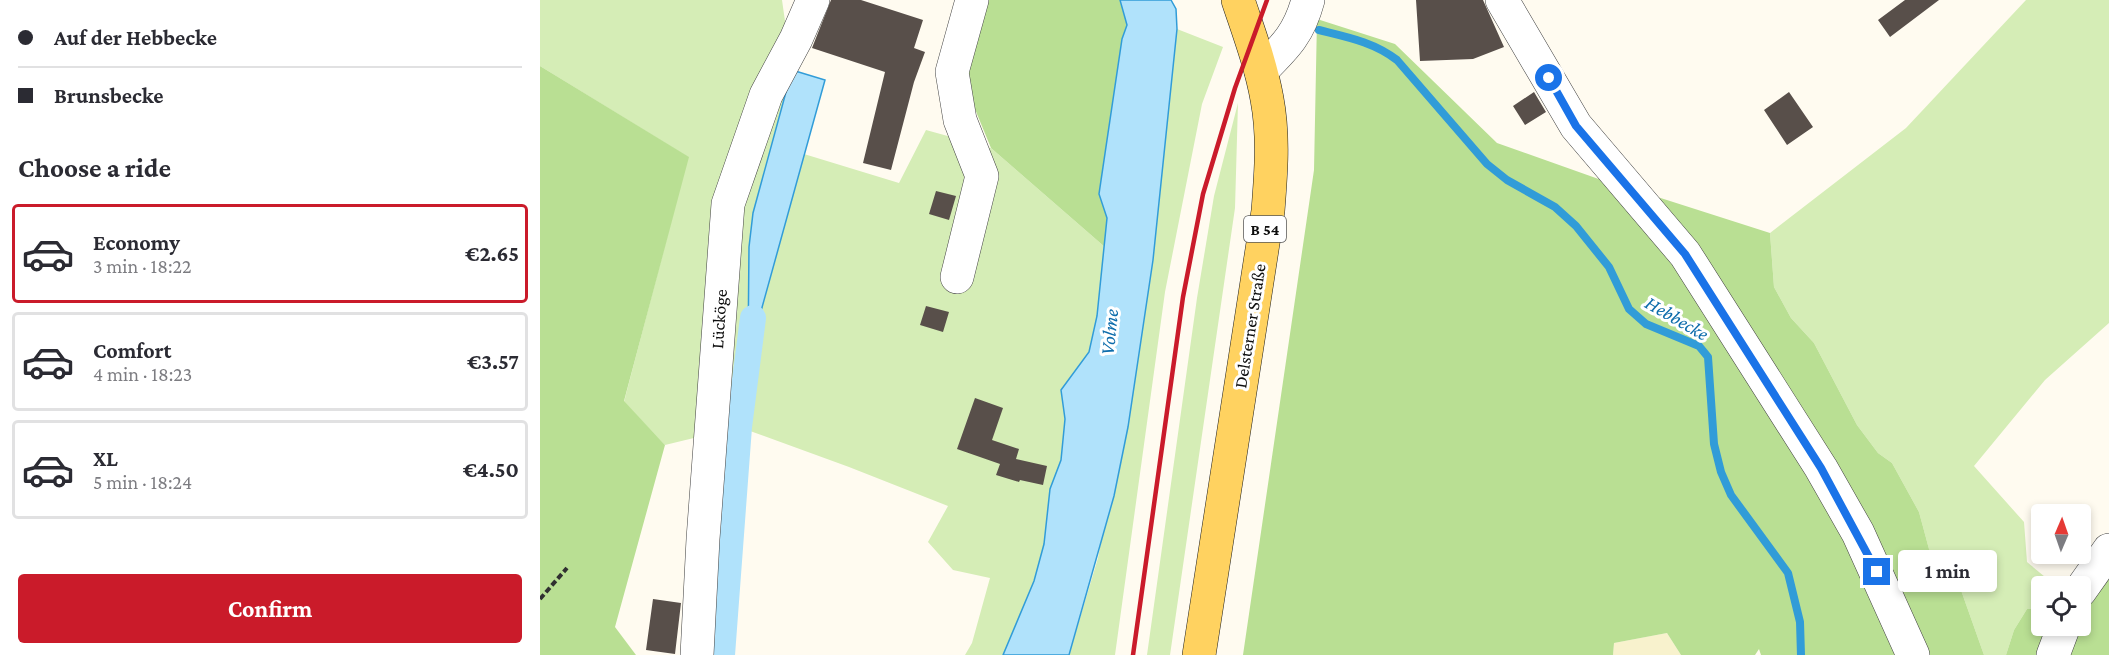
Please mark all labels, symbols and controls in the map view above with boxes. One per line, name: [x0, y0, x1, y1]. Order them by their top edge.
text: Auf der Hebbecke: [54, 25, 217, 50]
route start: [1535, 64, 1562, 91]
text: Brunsbecke: [54, 83, 164, 108]
text: Choose a ride: [18, 153, 171, 183]
road number: B 54: [1244, 216, 1286, 242]
icon: car: [21, 227, 75, 281]
text: Economy: [93, 230, 180, 255]
text: €2.65: [465, 241, 519, 266]
text: 3 min · 18:22: [93, 255, 192, 277]
street label: Delsterner Straße: [1230, 262, 1270, 390]
street label: Lücköge: [707, 288, 731, 349]
water label: Hebbecke: [1642, 291, 1713, 345]
water label: Volme: [1096, 307, 1122, 356]
icon: car: [21, 335, 75, 389]
text: Comfort: [93, 338, 171, 363]
text: €3.57: [467, 349, 519, 374]
text: 4 min · 18:23: [93, 363, 192, 385]
icon: car: [21, 443, 75, 497]
text: XL: [93, 446, 118, 471]
text: €4.50: [463, 457, 519, 482]
text: 5 min · 18:24: [93, 471, 192, 493]
north arrow: [2031, 504, 2091, 564]
map controls: [2031, 504, 2091, 636]
callout: 1 min: [1898, 551, 1997, 593]
route end: [1863, 558, 1890, 585]
text: 1 min: [1925, 560, 1970, 582]
button: Confirm: [18, 574, 522, 643]
button: locate: [2031, 576, 2091, 636]

